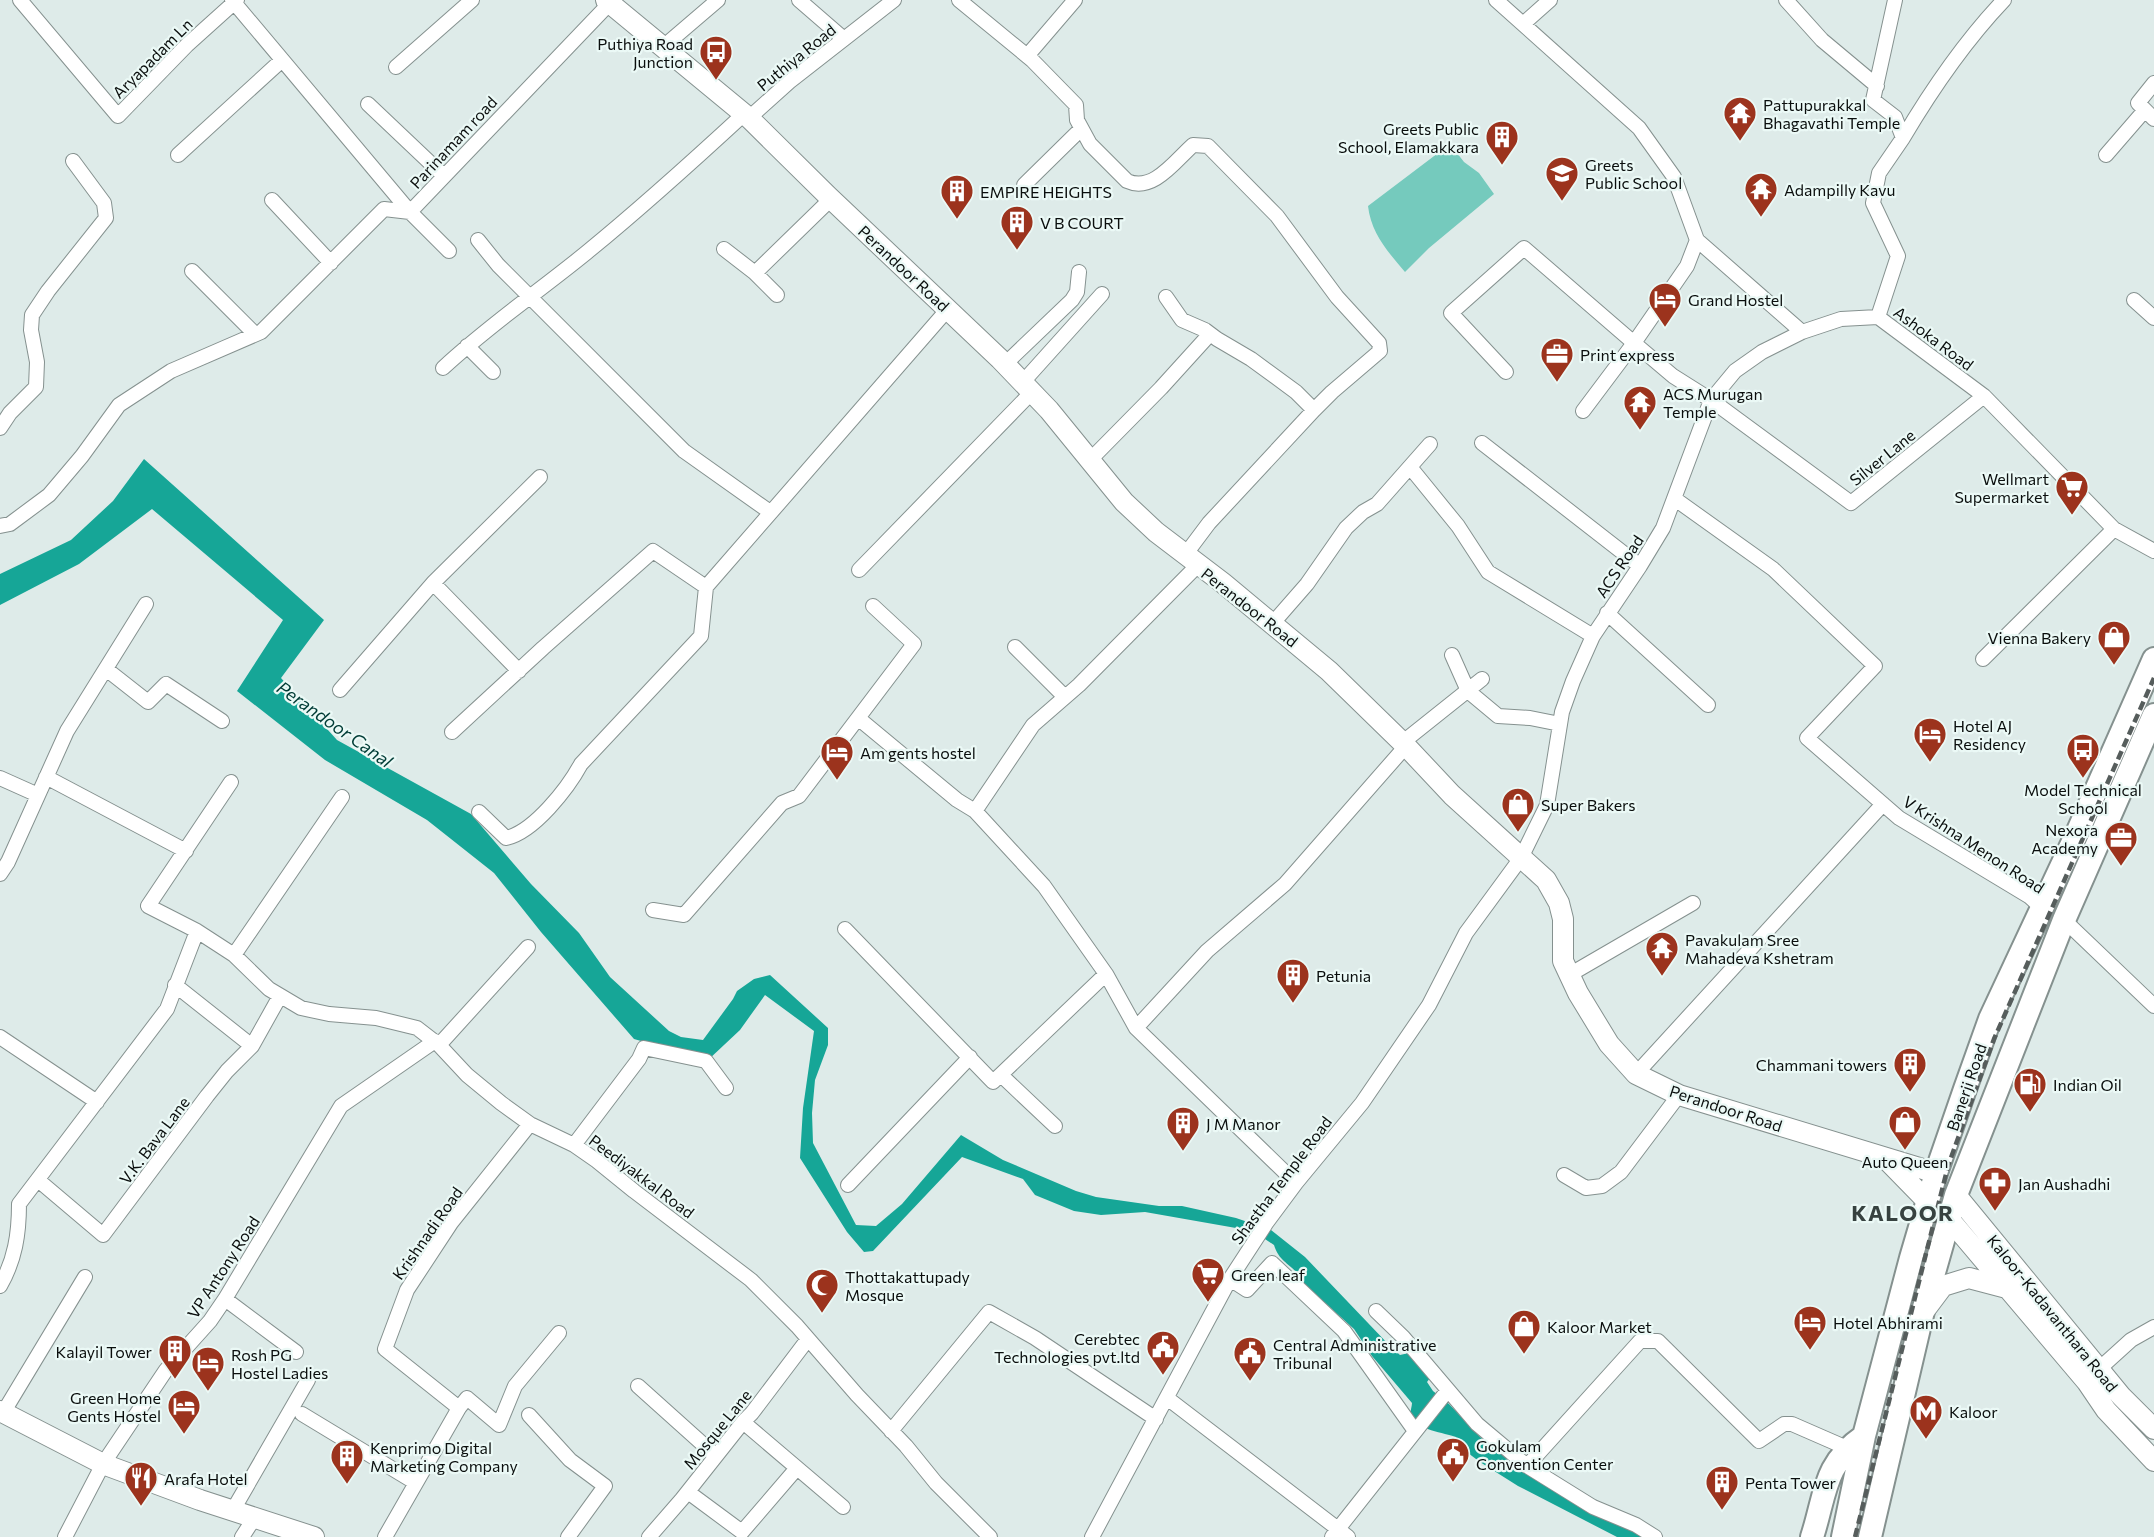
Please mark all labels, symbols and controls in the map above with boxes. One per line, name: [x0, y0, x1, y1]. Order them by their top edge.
street label: Aryapadam Ln: [108, 14, 196, 102]
street label: Puthiya Road: [753, 19, 839, 95]
place label: Puthiya Road Junction: [597, 34, 693, 71]
bus stop icon: Puthiya Road Junction: [698, 34, 734, 81]
street label: Parinamam road: [405, 92, 501, 192]
temple icon: Pattupurakkal Bhagavathi Temple: [1722, 95, 1758, 142]
place label: Pattupurakkal Bhagavathi Temple: [1763, 95, 1900, 132]
place label: Greets Public School, Elamakkara: [1338, 119, 1479, 156]
building icon: Greets Public School, Elamakkara: [1484, 119, 1520, 166]
school or university icon: Greets Public School: [1544, 155, 1580, 202]
place label: Greets Public School: [1585, 155, 1682, 192]
temple icon: Adampilly Kavu: [1743, 171, 1779, 218]
building icon: EMPIRE HEIGHTS: [939, 173, 975, 220]
place label: Adampilly Kavu: [1784, 180, 1895, 199]
place label: EMPIRE HEIGHTS: [980, 182, 1112, 201]
building icon: V B COURT: [999, 204, 1035, 251]
place label: V B COURT: [1040, 213, 1124, 232]
street label: Perandoor Road: [855, 221, 953, 315]
hotel icon: Grand Hostel: [1647, 281, 1683, 328]
place label: Grand Hostel: [1688, 290, 1783, 309]
street label: Ashoka Road: [1891, 302, 1977, 374]
office icon: Print express: [1539, 336, 1575, 383]
place label: Print express: [1580, 345, 1675, 364]
temple icon: ACS Murugan Temple: [1622, 384, 1658, 431]
place label: ACS Murugan Temple: [1663, 384, 1763, 421]
street label: Silver Lane: [1846, 425, 1918, 489]
place label: Wellmart Supermarket: [1954, 469, 2049, 506]
supermarket icon: Wellmart Supermarket: [2054, 469, 2090, 516]
street label: ACS Road: [1591, 531, 1647, 601]
street label: Perandoor Road: [1198, 563, 1302, 651]
shop icon: Vienna Bakery: [2096, 619, 2132, 666]
place label: Vienna Bakery: [1988, 628, 2091, 647]
water label: Perandoor Canal: [273, 676, 397, 772]
hotel icon: Hotel AJ Residency: [1912, 716, 1948, 763]
place label: Hotel AJ Residency: [1953, 716, 2026, 753]
bus stop icon: Model Technical School: [2065, 732, 2101, 779]
hotel icon: Am gents hostel: [819, 734, 855, 781]
place label: Am gents hostel: [860, 743, 976, 762]
place label: Model Technical School: [2024, 780, 2142, 817]
shop icon: Super Bakers: [1500, 786, 1536, 833]
street label: V Krishna Menon Road: [1900, 791, 2048, 897]
place label: Super Bakers: [1541, 795, 1636, 814]
place label: Nexora Academy: [2031, 820, 2098, 857]
office icon: Nexora Academy: [2103, 820, 2139, 867]
temple icon: Pavakulam Sree Mahadeva Kshetram: [1644, 930, 1680, 977]
place label: Pavakulam Sree Mahadeva Kshetram: [1685, 930, 1834, 967]
building icon: Petunia: [1275, 957, 1311, 1004]
place label: Petunia: [1316, 966, 1371, 985]
street label: Banerji Road: [1942, 1041, 1990, 1133]
building icon: Chammani towers: [1892, 1046, 1928, 1093]
place label: Chammani towers: [1756, 1055, 1887, 1074]
fuel station icon: Indian Oil: [2012, 1066, 2048, 1113]
place label: Indian Oil: [2053, 1075, 2122, 1094]
street label: Perandoor Road: [1667, 1081, 1785, 1135]
street label: V.K. Bava Lane: [115, 1093, 193, 1187]
shop icon: Auto Queen: [1887, 1104, 1923, 1151]
building icon: J M Manor: [1165, 1105, 1201, 1152]
street label: Shastha Temple Road: [1227, 1112, 1335, 1248]
place label: J M Manor: [1206, 1114, 1281, 1133]
street label: Peediyakkal Road: [586, 1130, 698, 1222]
place label: Auto Queen: [1862, 1152, 1948, 1171]
pharmacy icon: Jan Aushadhi: [1977, 1165, 2013, 1212]
place label: Jan Aushadhi: [2018, 1174, 2110, 1193]
street label: Krishnadi Road: [388, 1183, 466, 1283]
district label: KALOOR: [1851, 1199, 1955, 1226]
street label: VP Antony Road: [183, 1212, 263, 1322]
street label: Kaloor-Kadavanthara Road: [1984, 1231, 2122, 1395]
supermarket icon: Green leaf: [1190, 1256, 1226, 1303]
place label: Green leaf: [1231, 1265, 1306, 1284]
mosque icon: Thottakattupady Mosque: [804, 1267, 840, 1314]
place label: Thottakattupady Mosque: [845, 1267, 970, 1304]
hotel icon: Hotel Abhirami: [1792, 1304, 1828, 1351]
shop icon: Kaloor Market: [1506, 1308, 1542, 1355]
place label: Hotel Abhirami: [1833, 1313, 1943, 1332]
place label: Kaloor Market: [1547, 1317, 1652, 1336]
place label: Cerebtec Technologies pvt.ltd: [994, 1329, 1140, 1366]
public building icon: Cerebtec Technologies pvt.ltd: [1145, 1329, 1181, 1376]
building icon: Kalayil Tower: [157, 1333, 193, 1380]
public building icon: Central Administrative Tribunal: [1232, 1335, 1268, 1382]
place label: Central Administrative Tribunal: [1273, 1335, 1437, 1372]
place label: Kalayil Tower: [55, 1342, 153, 1361]
hotel icon: Rosh PG Hostel Ladies: [190, 1345, 226, 1392]
place label: Rosh PG Hostel Ladies: [231, 1345, 328, 1382]
street label: Mosque Lane: [679, 1385, 755, 1473]
place label: Green Home Gents Hostel: [67, 1388, 161, 1425]
hotel icon: Green Home Gents Hostel: [166, 1388, 202, 1435]
metro station icon: Kaloor: [1908, 1393, 1944, 1440]
place label: Kaloor: [1949, 1402, 1998, 1421]
public building icon: Gokulam Convention Center: [1435, 1436, 1471, 1483]
place label: Gokulam Convention Center: [1476, 1436, 1614, 1473]
building icon: Kenprimo Digital Marketing Company: [329, 1438, 365, 1485]
place label: Kenprimo Digital Marketing Company: [370, 1438, 518, 1475]
restaurant icon: Arafa Hotel: [123, 1460, 159, 1507]
building icon: Penta Tower: [1704, 1464, 1740, 1511]
place label: Arafa Hotel: [164, 1469, 248, 1488]
place label: Penta Tower: [1745, 1473, 1837, 1492]

